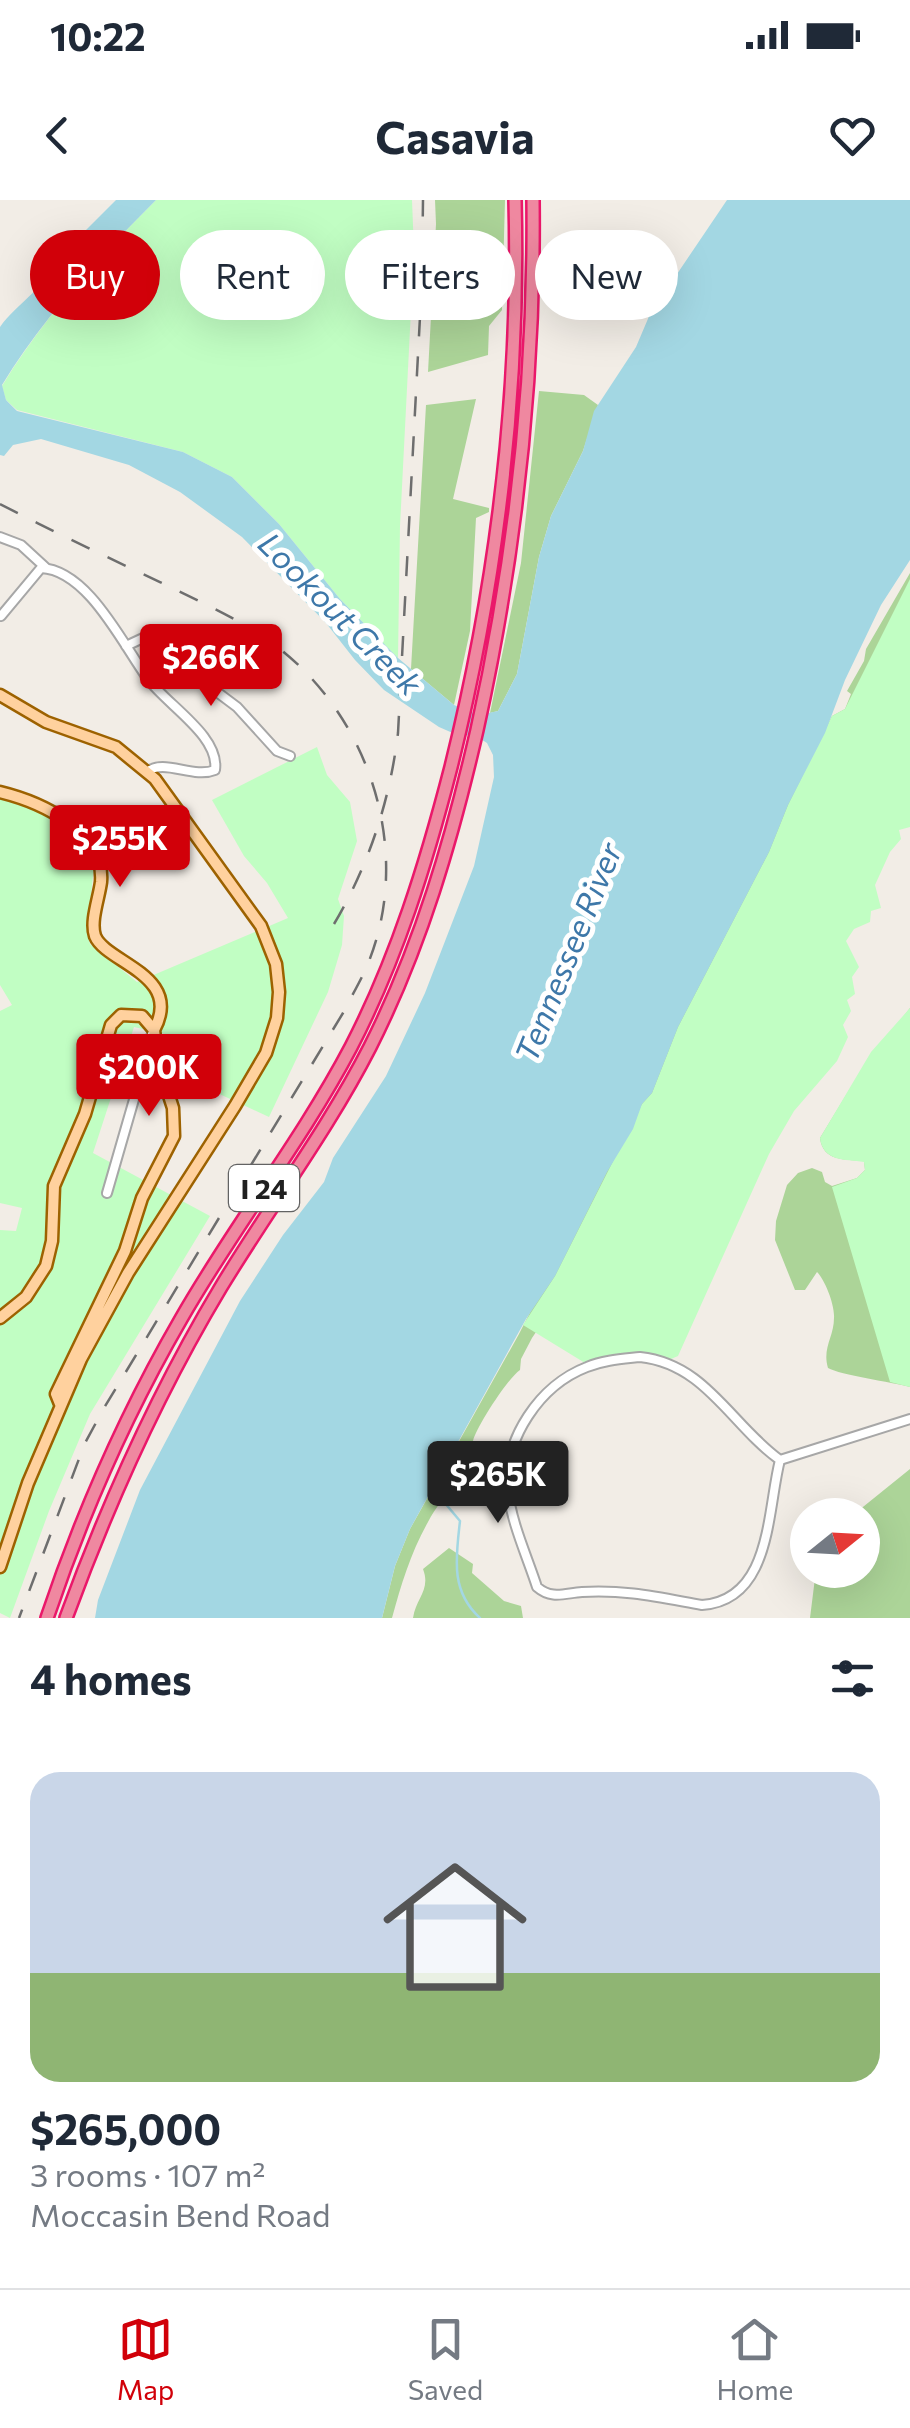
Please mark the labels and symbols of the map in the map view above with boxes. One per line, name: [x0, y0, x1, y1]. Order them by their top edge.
water label: Lookout Creek: [251, 523, 431, 703]
pin: $266K: [141, 624, 281, 709]
pin: $255K: [50, 805, 190, 890]
water label: Tennessee River: [505, 835, 630, 1067]
pin: $200K: [79, 1034, 219, 1119]
road number: I 24: [229, 1165, 299, 1211]
pin: $265K: [428, 1441, 568, 1526]
north arrow: [790, 1498, 880, 1588]

